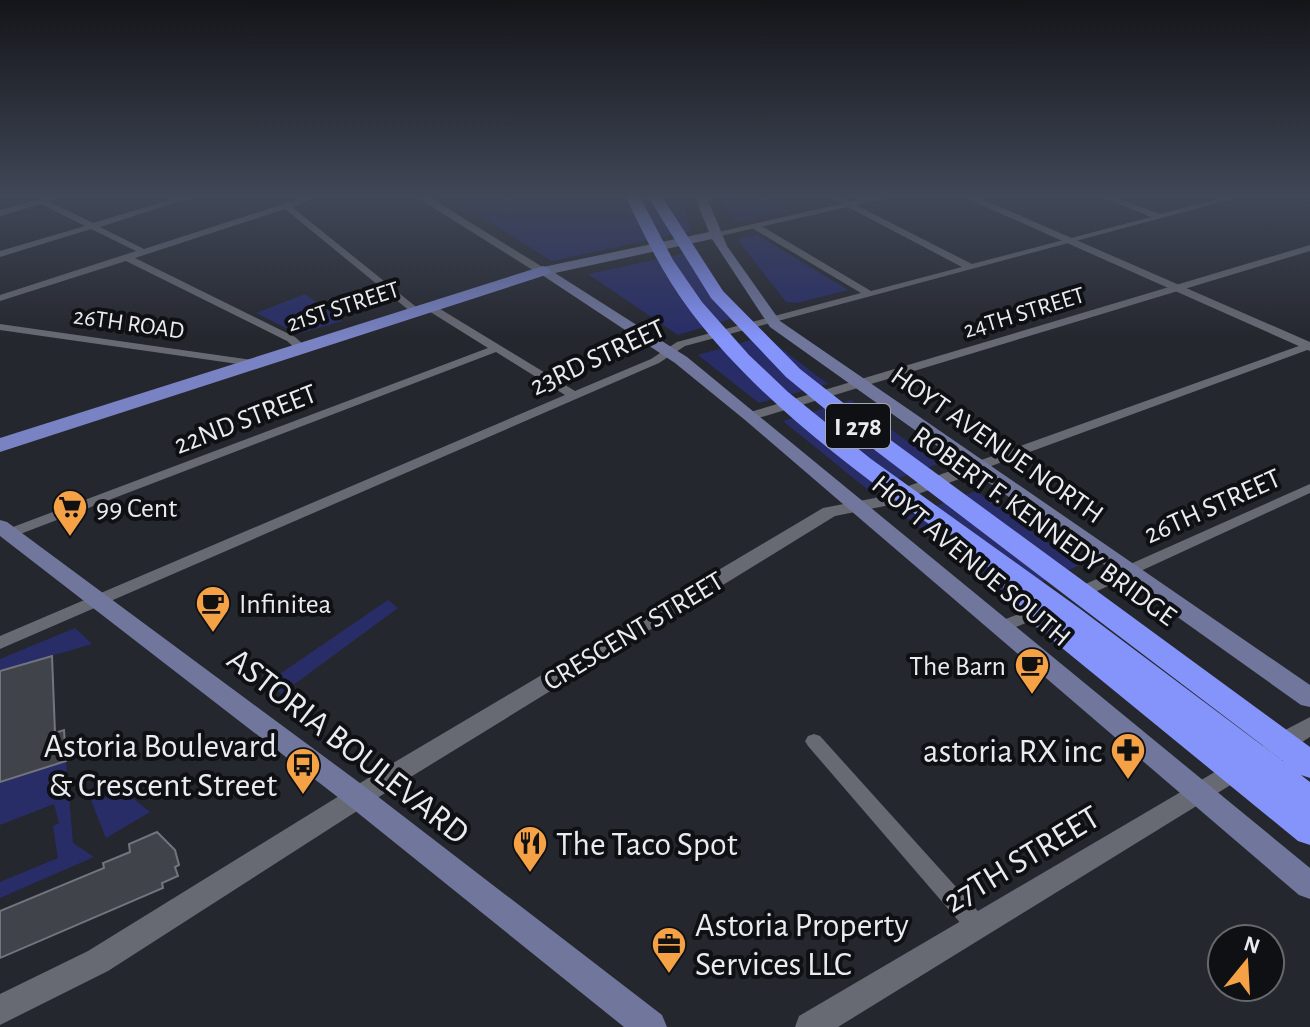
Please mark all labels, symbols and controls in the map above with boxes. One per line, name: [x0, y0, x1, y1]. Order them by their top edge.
street label: 21ST STREET: [284, 277, 403, 336]
street label: 24TH STREET: [961, 283, 1088, 343]
street label: 26TH ROAD: [72, 304, 186, 344]
street label: 23RD STREET: [526, 314, 670, 401]
street label: HOYT AVENUE NORTH: [886, 362, 1108, 529]
street label: 22ND STREET: [171, 380, 321, 460]
road number: I 278: [826, 404, 890, 448]
street label: ROBERT F. KENNEDY BRIDGE: [907, 422, 1181, 631]
street label: 26TH STREET: [1140, 464, 1286, 549]
street label: HOYT AVENUE SOUTH: [866, 471, 1075, 652]
supermarket icon: 99 Cent: [51, 488, 89, 538]
place label: 99 Cent: [96, 495, 177, 523]
street label: CRESCENT STREET: [539, 567, 729, 696]
cafe icon: Infinitea: [194, 584, 232, 634]
place label: Infinitea: [239, 591, 332, 619]
street label: ASTORIA BOULEVARD: [221, 642, 475, 851]
cafe icon: The Barn: [1013, 646, 1051, 696]
place label: The Barn: [909, 653, 1006, 681]
place label: Astoria Boulevard & Crescent Street: [44, 730, 277, 803]
pharmacy icon: astoria RX inc: [1109, 731, 1147, 781]
place label: astoria RX inc: [923, 735, 1102, 769]
bus stop icon: Astoria Boulevard & Crescent Street: [284, 746, 322, 796]
street label: 27TH STREET: [938, 800, 1106, 920]
restaurant icon: The Taco Spot: [511, 824, 549, 874]
place label: The Taco Spot: [556, 828, 738, 862]
place label: Astoria Property Services LLC: [695, 909, 909, 982]
north arrow: [1206, 923, 1286, 1003]
office icon: Astoria Property Services LLC: [650, 925, 688, 975]
text: N: [1241, 932, 1263, 958]

